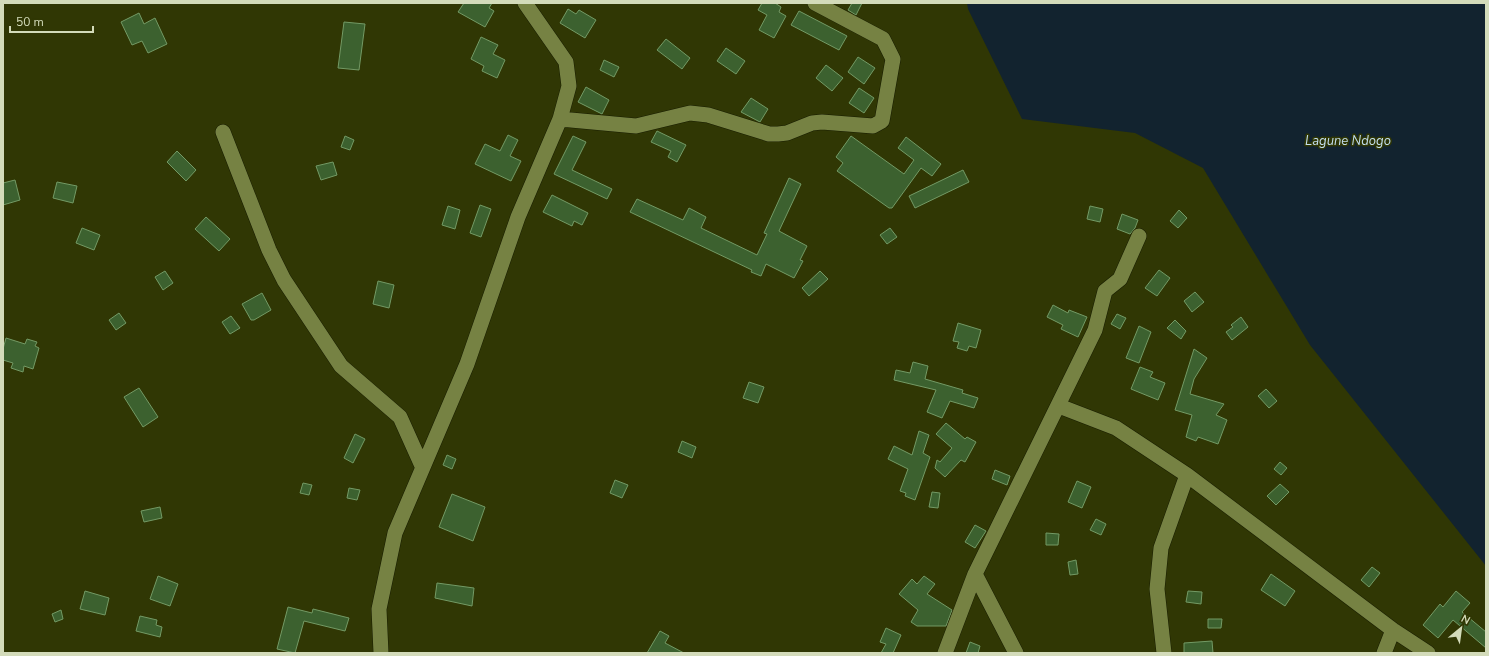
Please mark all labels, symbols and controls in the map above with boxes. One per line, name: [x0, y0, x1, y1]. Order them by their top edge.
scale bar: [10, 8, 93, 34]
text: 50 m: [16, 14, 44, 30]
water label: Lagune Ndogo: [1305, 132, 1391, 150]
north arrow: [1441, 608, 1481, 648]
text: N: [1458, 611, 1473, 628]

